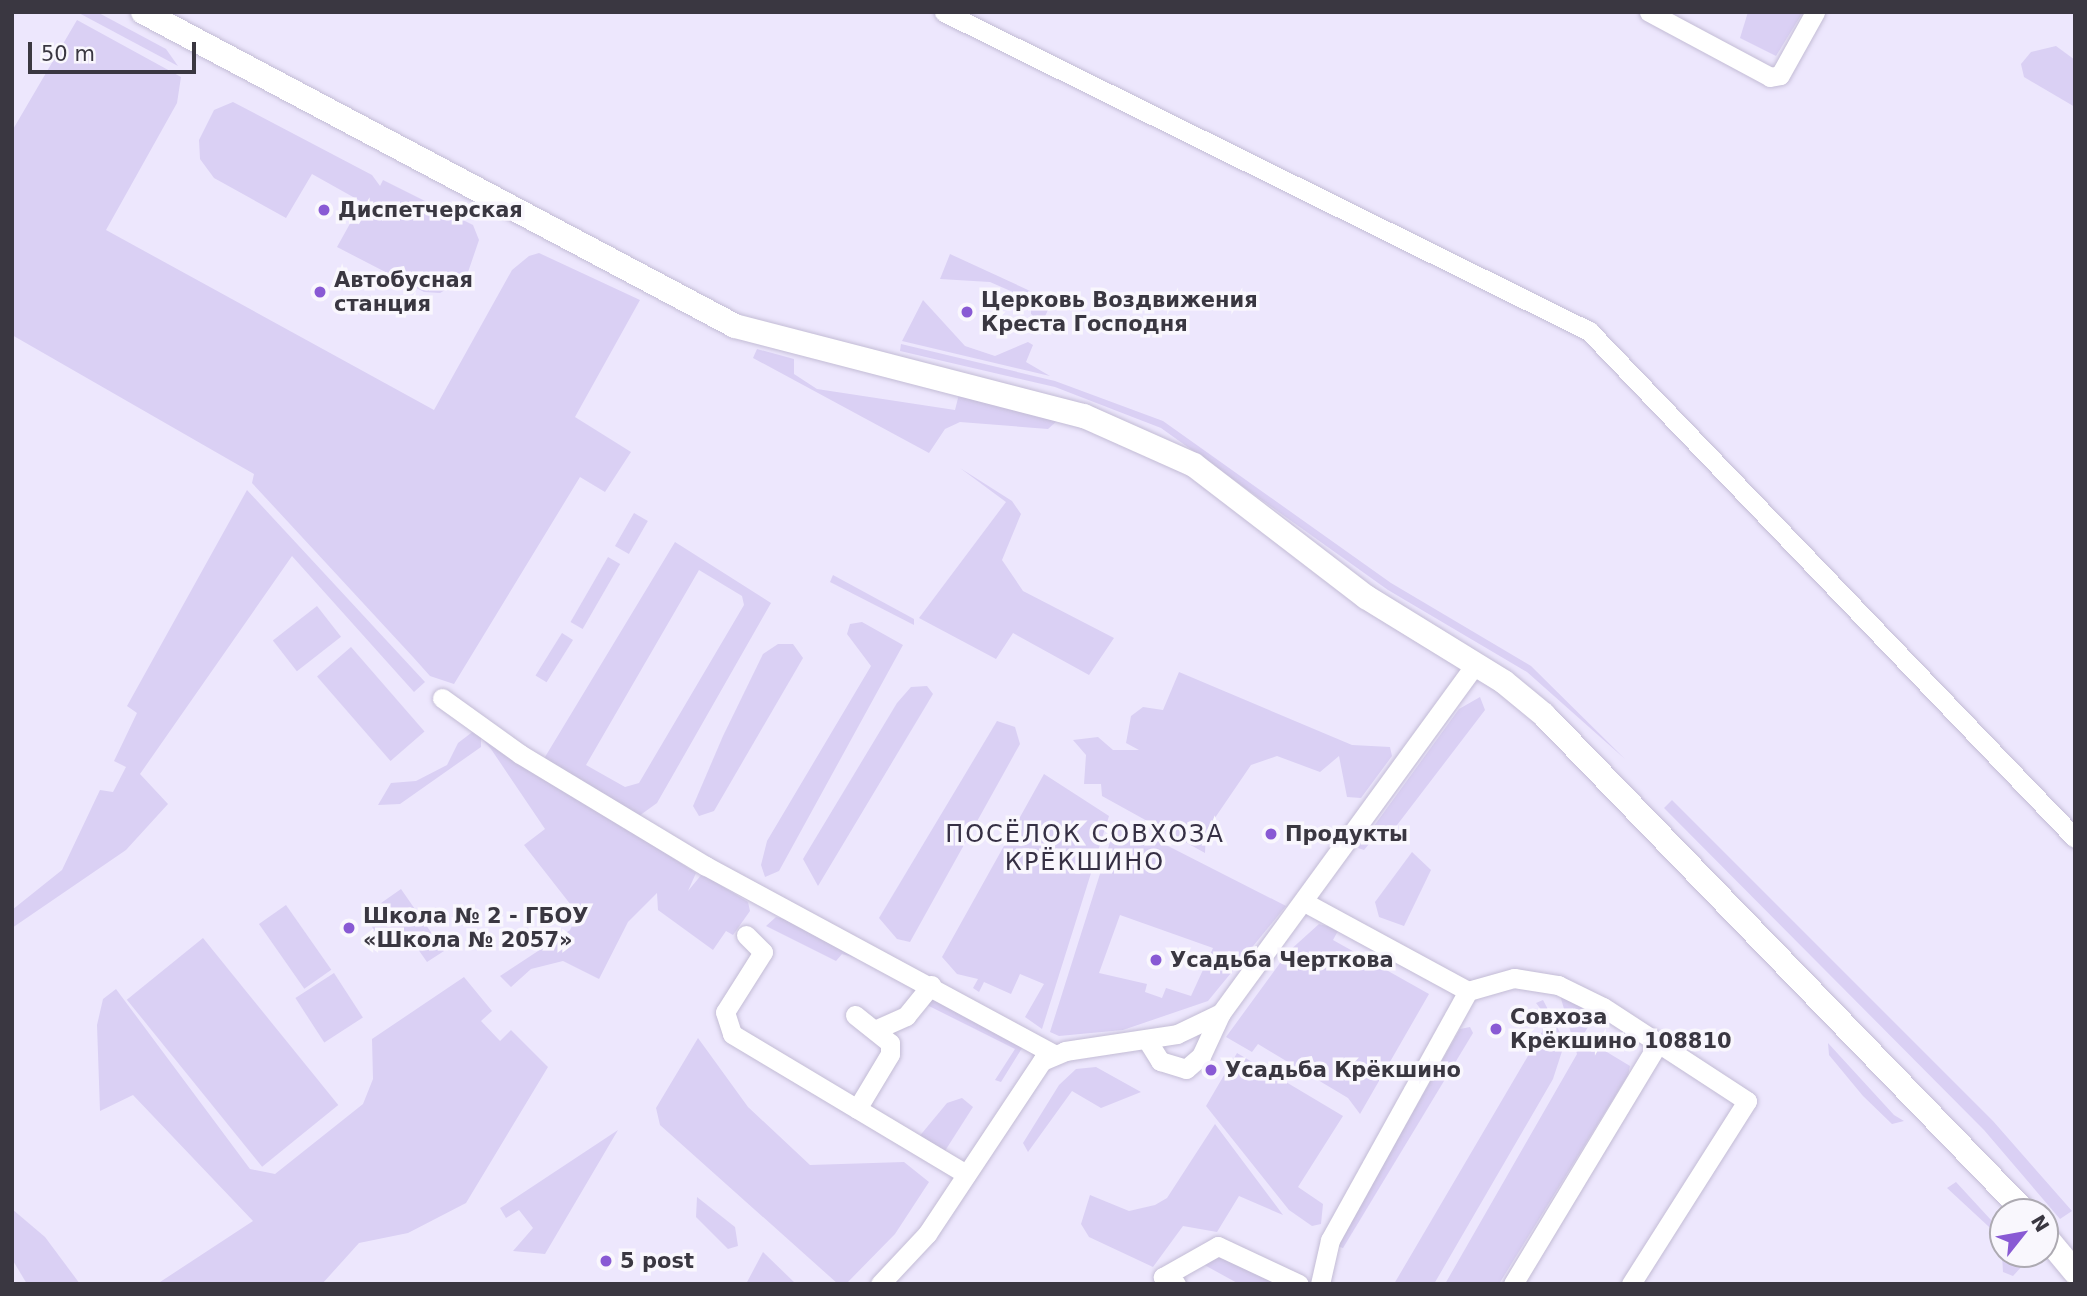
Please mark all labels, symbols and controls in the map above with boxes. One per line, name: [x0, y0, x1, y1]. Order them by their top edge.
scale bar: [32, 28, 200, 72]
text: 50 m: [41, 42, 95, 66]
place label: Диспетчерская: [338, 197, 523, 223]
marker: Диспетчерская: [316, 202, 332, 218]
place label: Автобусная станция: [334, 267, 473, 317]
marker: Автобусная станция: [312, 284, 328, 300]
place label: Церковь Воздвижения Креста Господня: [981, 287, 1258, 337]
marker: Церковь Воздвижения Креста Господня: [959, 304, 975, 320]
district label: ПОСЁЛОК СОВХОЗА КРЁКШИНО: [947, 821, 1223, 877]
place label: Продукты: [1285, 821, 1408, 847]
marker: Продукты: [1263, 826, 1279, 842]
place label: Школа № 2 - ГБОУ «Школа № 2057»: [363, 903, 588, 953]
marker: Школа № 2 - ГБОУ «Школа № 2057»: [341, 920, 357, 936]
place label: Усадьба Черткова: [1170, 947, 1394, 973]
marker: Усадьба Черткова: [1148, 952, 1164, 968]
place label: Совхоза Крёкшино 108810: [1510, 1004, 1732, 1054]
marker: Совхоза Крёкшино 108810: [1488, 1021, 1504, 1037]
place label: Усадьба Крёкшино: [1225, 1057, 1461, 1083]
marker: Усадьба Крёкшино: [1203, 1062, 1219, 1078]
north arrow: [1989, 1198, 2059, 1268]
text: N: [2027, 1211, 2054, 1236]
place label: 5 post: [620, 1248, 694, 1274]
marker: 5 post: [598, 1253, 614, 1269]

